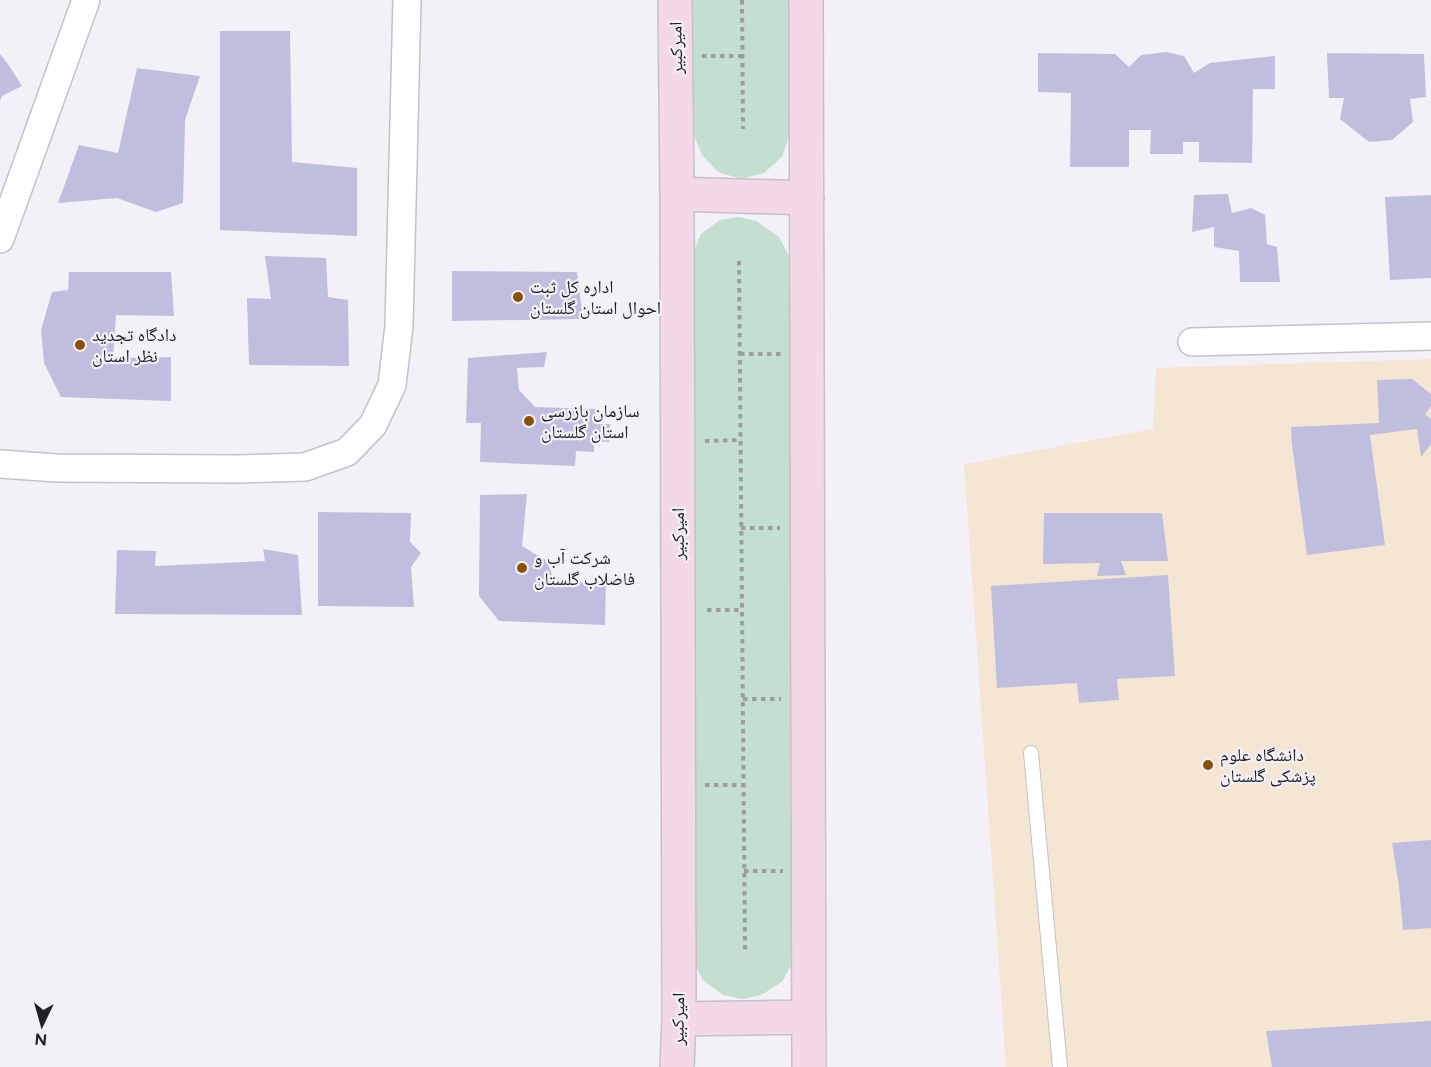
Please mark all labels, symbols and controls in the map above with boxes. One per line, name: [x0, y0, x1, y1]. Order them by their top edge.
street label: امیرکبیر: [665, 21, 687, 76]
place label: اداره کل ثبت احوال استان گلستان: [530, 276, 661, 319]
marker: اداره کل ثبت احوال استان گلستان: [511, 290, 525, 304]
place label: دادگاه تجدید نظر استان: [92, 324, 176, 367]
marker: دادگاه تجدید نظر استان: [73, 338, 87, 352]
place label: سازمان بازرسی استان گلستان: [541, 400, 640, 443]
marker: سازمان بازرسی استان گلستان: [522, 414, 536, 428]
street label: امیرکبیر: [667, 508, 689, 561]
place label: شرکت آب و فاضلاب گلستان: [534, 547, 635, 590]
marker: شرکت آب و فاضلاب گلستان: [515, 561, 529, 575]
place label: دانشگاه علوم پزشکی گلستان: [1220, 744, 1316, 787]
marker: دانشگاه علوم پزشکی گلستان: [1201, 758, 1215, 772]
street label: امیرکبیر: [667, 992, 689, 1047]
north arrow: [12, 995, 72, 1055]
text: N: [34, 1029, 48, 1049]

